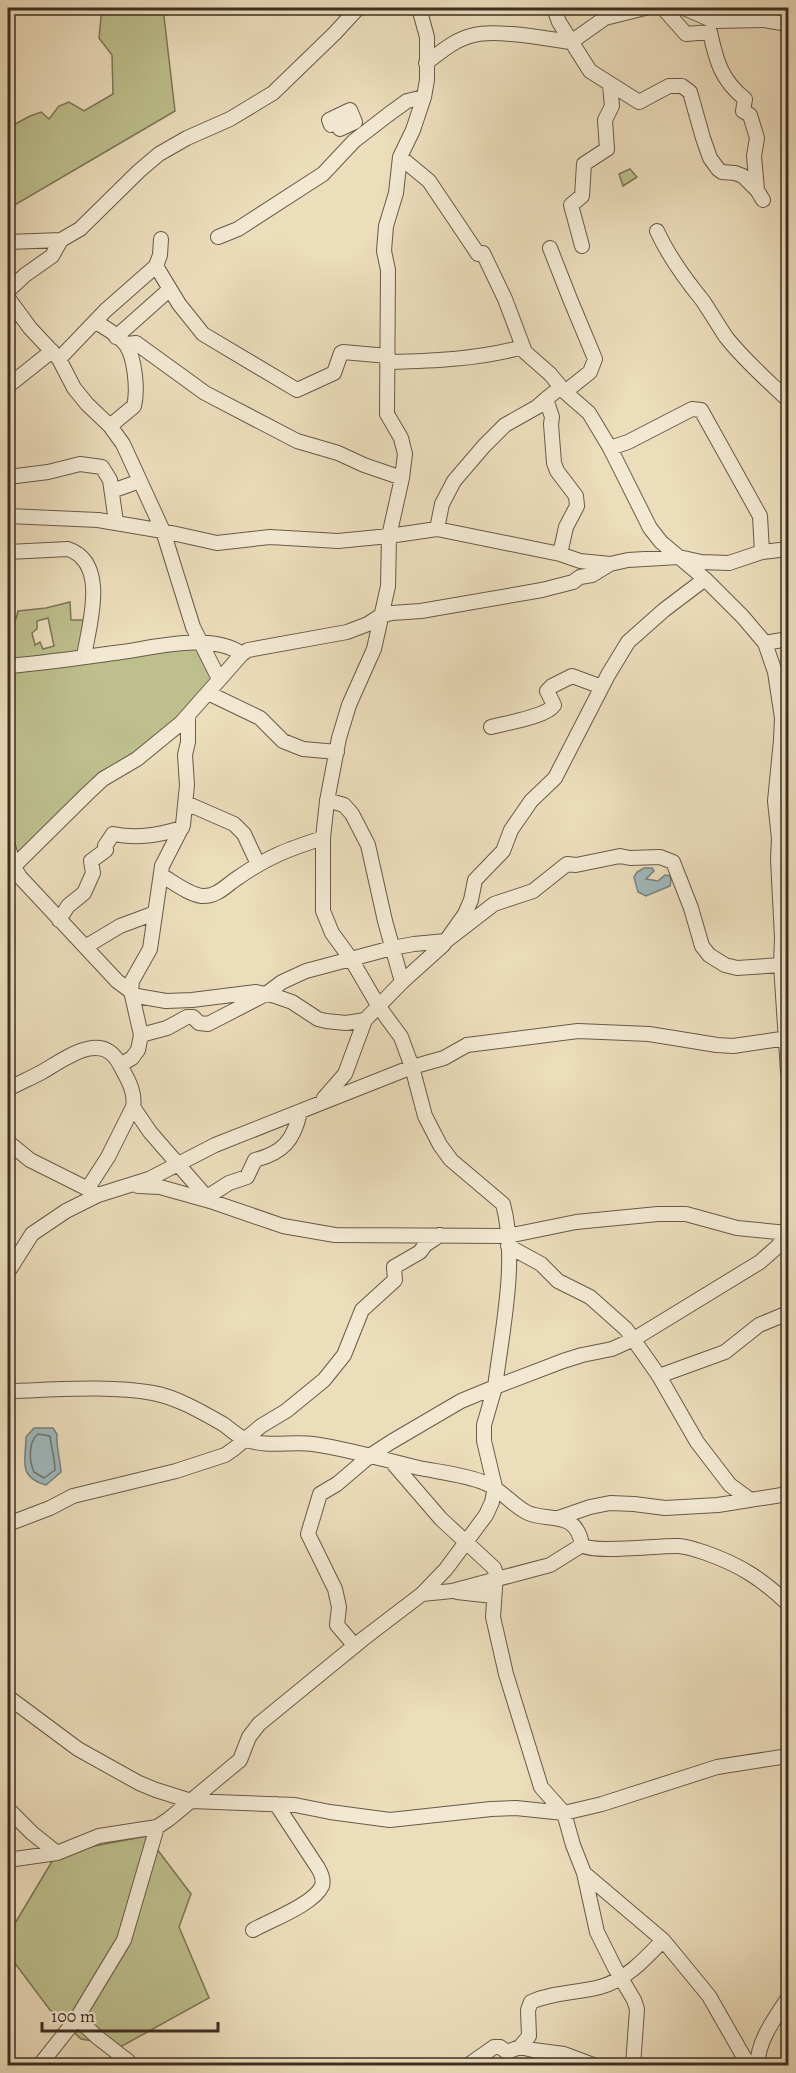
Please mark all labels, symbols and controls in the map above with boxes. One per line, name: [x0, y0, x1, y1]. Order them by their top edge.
scale bar: [42, 1995, 218, 2033]
text: 100 m: [51, 2004, 95, 2028]

